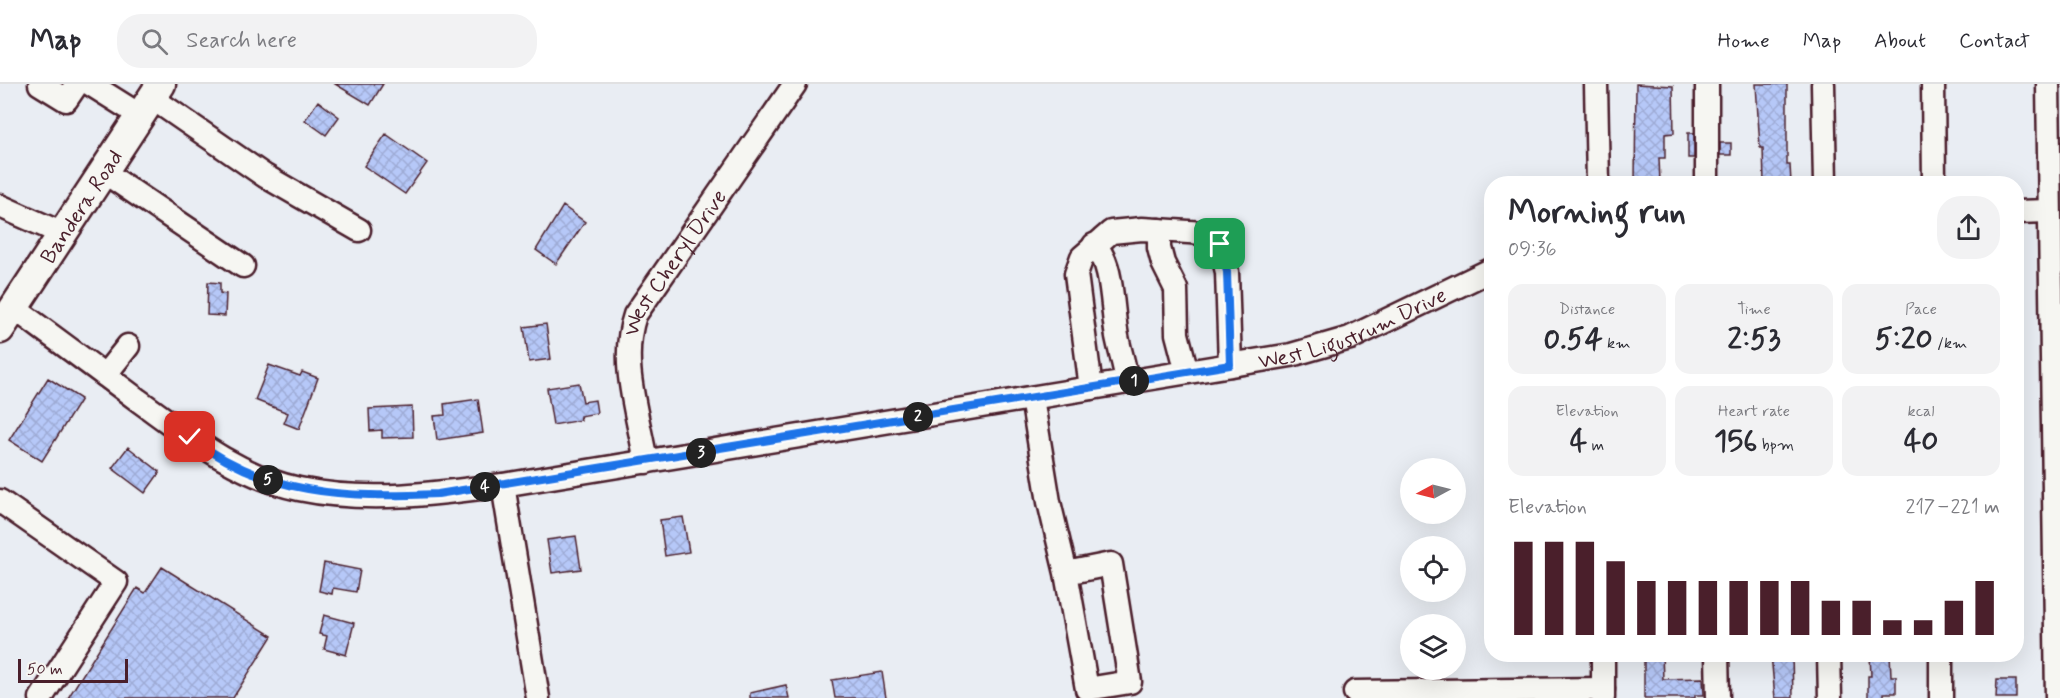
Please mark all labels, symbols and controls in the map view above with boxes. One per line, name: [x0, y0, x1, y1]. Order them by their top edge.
search box: [117, 14, 537, 68]
text: Map: [30, 23, 81, 60]
icon: search: [138, 25, 171, 58]
text: Search here: [186, 27, 297, 55]
text: Home: [1718, 27, 1770, 55]
text: Map: [1803, 27, 1841, 55]
text: About: [1874, 27, 1926, 55]
text: Contact: [1959, 27, 2030, 55]
street label: Bandera Road: [35, 145, 130, 270]
street label: West Cheryl Drive: [618, 184, 734, 339]
text: Morning run: [1508, 191, 1686, 235]
button: share: [1937, 196, 2000, 259]
pin: [1194, 218, 1245, 269]
icon: arrive: [1203, 227, 1236, 260]
text: 09:36: [1508, 236, 1557, 263]
street label: West Ligustrum Drive: [1256, 282, 1451, 376]
text: Distance: [1559, 299, 1615, 320]
text: Time: [1737, 299, 1771, 320]
text: Pace: [1905, 299, 1937, 320]
text: 0.54: [1544, 320, 1603, 359]
text: 2:53: [1727, 320, 1781, 359]
text: 5:20: [1875, 320, 1933, 359]
text: km: [1603, 333, 1630, 354]
text: /km: [1933, 333, 1967, 354]
pin: 1: [1119, 366, 1149, 396]
text: 1: [1130, 370, 1138, 391]
text: Elevation: [1556, 401, 1619, 422]
text: Heart rate: [1718, 401, 1790, 422]
text: kcal: [1908, 401, 1934, 422]
pin: 2: [903, 402, 933, 432]
text: 2: [914, 406, 922, 427]
pin: [164, 411, 215, 462]
icon: check: [173, 420, 206, 453]
text: 4: [1570, 422, 1587, 461]
text: 156: [1714, 422, 1757, 461]
text: 40: [1904, 422, 1938, 461]
text: m: [1587, 435, 1604, 456]
text: bpm: [1757, 435, 1794, 456]
pin: 3: [686, 438, 716, 468]
text: 3: [697, 442, 705, 463]
north arrow: [1400, 458, 1466, 524]
map controls: [1400, 458, 1466, 680]
pin: 5: [253, 465, 283, 495]
text: 5: [263, 469, 273, 490]
pin: 4: [470, 472, 500, 502]
text: 4: [480, 476, 490, 497]
text: Elevation: [1508, 494, 1587, 521]
text: 217–221 m: [1906, 494, 2000, 521]
button: locate: [1400, 536, 1466, 602]
button: layers: [1400, 614, 1466, 680]
scale bar: [18, 656, 128, 684]
text: 50 m: [27, 659, 63, 680]

